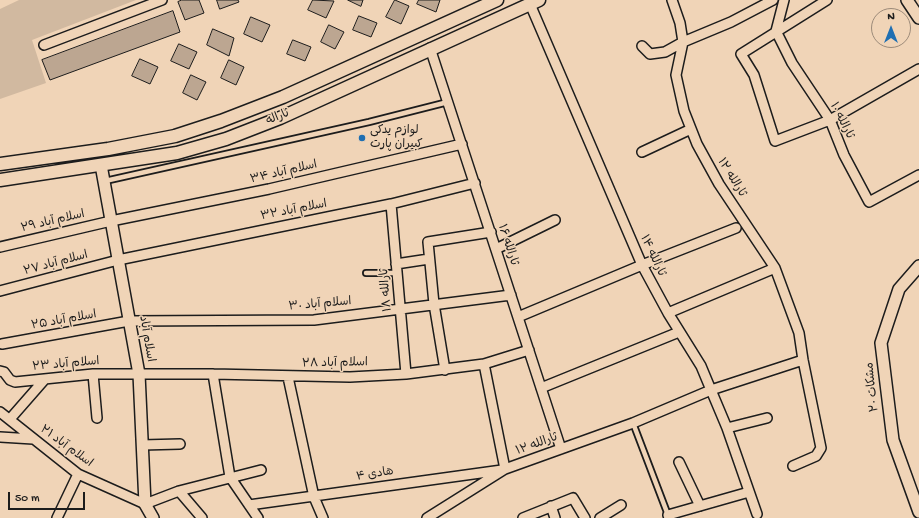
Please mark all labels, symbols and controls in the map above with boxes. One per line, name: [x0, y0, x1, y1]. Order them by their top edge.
north arrow: [871, 8, 911, 48]
text: N: [887, 11, 895, 23]
street label: ثارالله ۱۰: [826, 100, 856, 142]
street label: ثاراله: [264, 107, 292, 129]
place label: لوازم یدکی کبیران پارت: [370, 124, 423, 152]
marker: لوازم یدکی کبیران پارت: [357, 133, 367, 143]
street label: ثارالله ۱۲: [713, 156, 749, 200]
street label: اسلام آباد ۳۴: [249, 158, 319, 188]
street label: اسلام آباد ۳۲: [259, 197, 329, 225]
street label: اسلام آباد ۲۹: [20, 208, 86, 236]
street label: ثارالله ۱۶: [494, 223, 520, 267]
street label: ثارالله ۱۴: [636, 233, 668, 279]
street label: اسلام آباد ۲۷: [22, 248, 90, 280]
street label: ثارالله ۱۸: [378, 268, 396, 312]
street label: اسلام آباد ۳۰: [288, 295, 352, 315]
street label: اسلام آباد ۲۵: [30, 308, 98, 334]
street label: اسلام آباد: [135, 315, 157, 363]
street label: اسلام آباد ۲۳: [32, 355, 100, 375]
street label: اسلام آباد ۲۸: [302, 356, 368, 372]
street label: مشکات ۲۰: [863, 361, 883, 413]
street label: اسلام آباد ۲۱: [37, 423, 95, 471]
street label: ثارالله ۱۲: [514, 431, 560, 459]
street label: هادی ۴: [355, 465, 395, 485]
scale bar: [10, 484, 87, 510]
text: 50 m: [15, 492, 40, 506]

